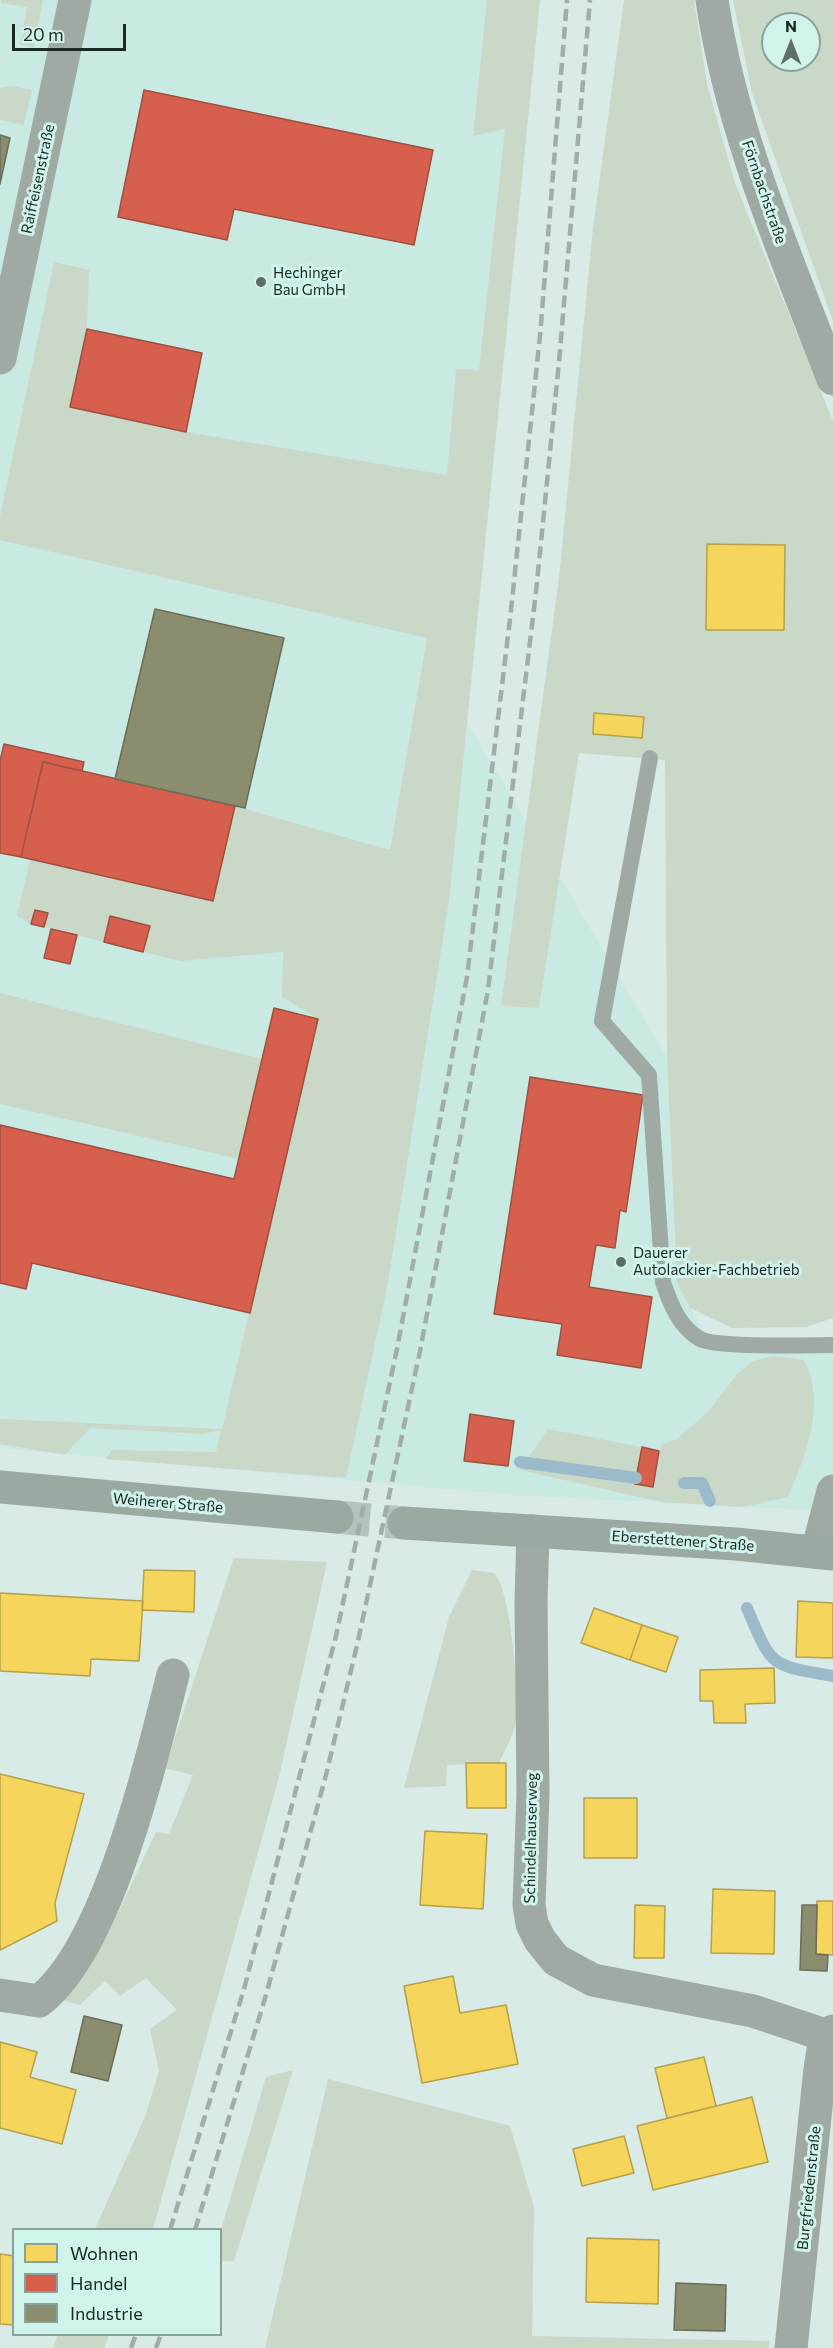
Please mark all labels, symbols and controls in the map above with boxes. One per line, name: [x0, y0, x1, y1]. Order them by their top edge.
scale bar: [15, 12, 129, 50]
north arrow: [761, 12, 821, 72]
text: N: [785, 16, 797, 35]
text: 20 m: [23, 23, 64, 45]
street label: Raiffeisenstraße: [18, 123, 58, 235]
street label: Förnbachstraße: [738, 138, 790, 246]
place label: Hechinger Bau GmbH: [273, 264, 346, 299]
marker: Hechinger Bau GmbH: [254, 275, 268, 289]
place label: Dauerer Autolackier-Fachbetrieb: [633, 1244, 799, 1279]
marker: Dauerer Autolackier-Fachbetrieb: [614, 1255, 628, 1269]
street label: Weiherer Straße: [112, 1489, 224, 1517]
street label: Eberstettener Straße: [611, 1527, 755, 1555]
street label: Schindelhauserweg: [521, 1772, 541, 1904]
street label: Burgfriedenstraße: [794, 2125, 824, 2251]
legend: [12, 2228, 222, 2336]
text: Wohnen: [70, 2242, 138, 2264]
text: Handel: [70, 2272, 128, 2294]
text: Industrie: [70, 2302, 143, 2324]

